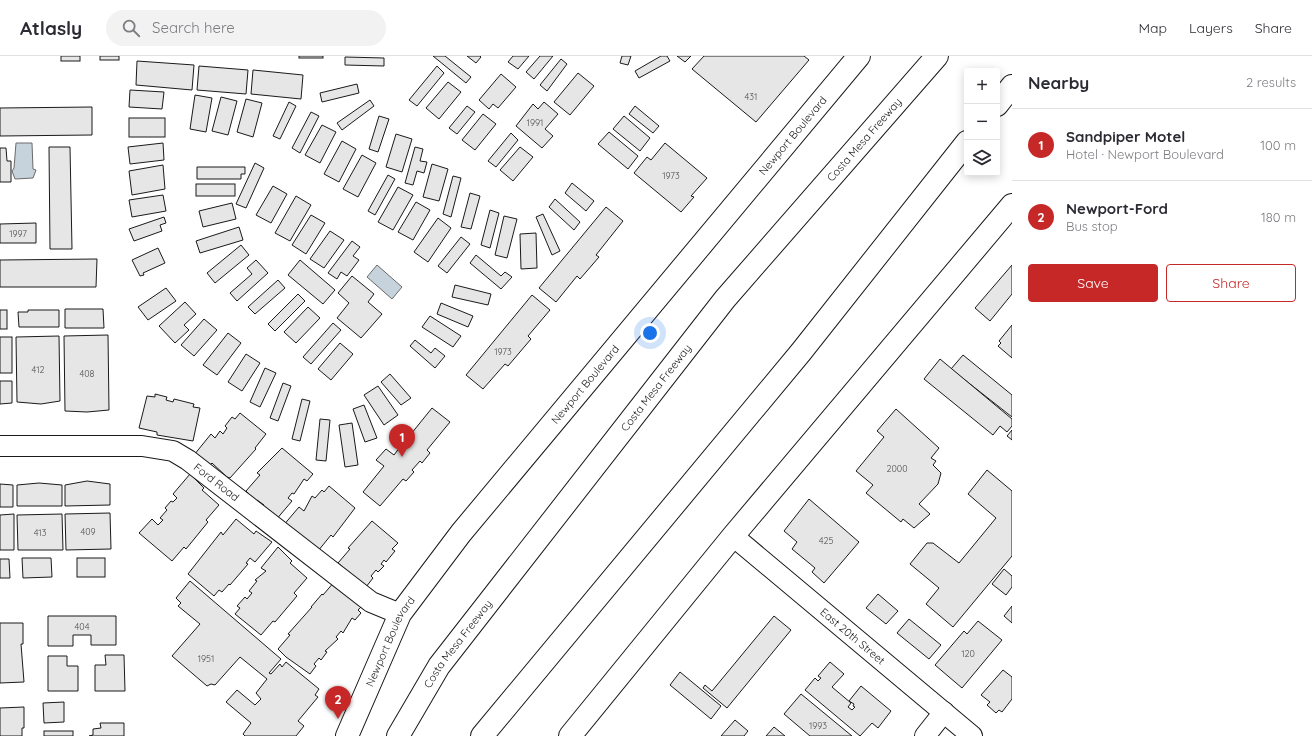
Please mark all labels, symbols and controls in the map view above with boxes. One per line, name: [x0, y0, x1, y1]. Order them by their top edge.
search box: [106, 10, 386, 46]
text: Atlasly: [20, 16, 82, 40]
icon: search: [120, 17, 142, 39]
text: Search here: [152, 18, 235, 37]
text: Map: [1138, 19, 1167, 37]
text: Layers: [1189, 19, 1233, 37]
text: Share: [1255, 19, 1292, 37]
map controls: [964, 68, 1000, 176]
button: +: [964, 68, 1000, 104]
text: Nearby: [1028, 72, 1089, 93]
text: 2 results: [1246, 74, 1296, 90]
house number: 431: [745, 91, 757, 102]
street label: Newport Boulevard: [756, 93, 830, 178]
street label: Costa Mesa Freeway: [824, 95, 904, 184]
button: −: [964, 104, 1000, 140]
house number: 1991: [527, 117, 543, 128]
text: Sandpiper Motel: [1066, 127, 1185, 146]
text: 1: [1038, 137, 1044, 153]
text: 100 m: [1260, 137, 1296, 153]
button: layers: [964, 140, 1000, 176]
text: Hotel · Newport Boulevard: [1066, 146, 1224, 162]
house number: 1973: [662, 170, 680, 181]
text: Newport-Ford: [1066, 199, 1168, 218]
text: 2: [1037, 209, 1045, 225]
text: 180 m: [1261, 209, 1296, 225]
text: Bus stop: [1066, 218, 1118, 234]
house number: 1997: [9, 228, 27, 239]
button: Save: [1028, 264, 1158, 302]
button: Share: [1166, 264, 1296, 302]
your location: [640, 323, 660, 343]
street label: Costa Mesa Freeway: [618, 341, 694, 434]
street label: Newport Boulevard: [548, 342, 622, 427]
house number: 1973: [494, 346, 512, 357]
house number: 412: [32, 364, 45, 375]
house number: 408: [80, 368, 95, 379]
pin: 1: [389, 424, 415, 457]
street label: Ford Road: [191, 460, 242, 504]
house number: 2000: [886, 463, 908, 474]
house number: 409: [80, 526, 96, 537]
house number: 413: [34, 527, 47, 538]
house number: 425: [819, 535, 833, 546]
street label: Newport Boulevard: [362, 594, 418, 689]
street label: Costa Mesa Freeway: [421, 597, 495, 691]
street label: East 20th Street: [817, 605, 888, 668]
house number: 404: [75, 621, 90, 632]
house number: 120: [961, 648, 975, 659]
house number: 1951: [198, 653, 214, 664]
pin: 2: [325, 686, 351, 719]
house number: 1993: [809, 720, 827, 731]

